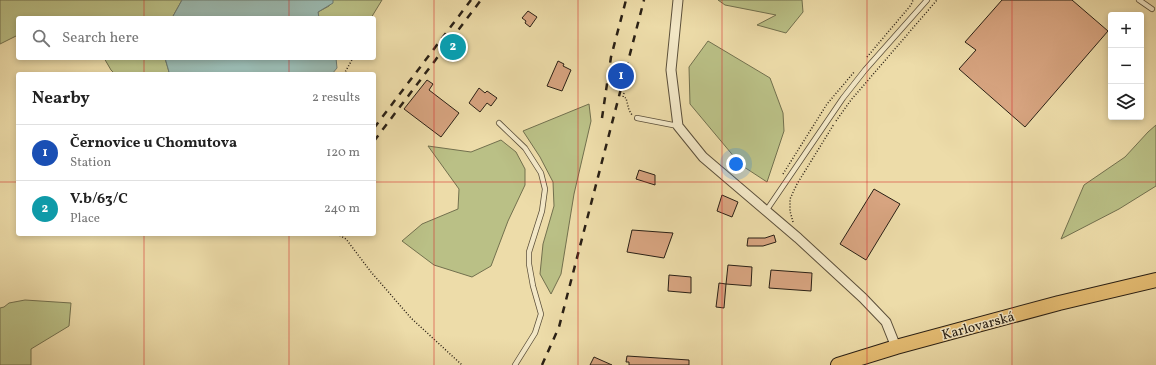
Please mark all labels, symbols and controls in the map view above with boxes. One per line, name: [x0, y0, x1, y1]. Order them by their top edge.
map controls: [1108, 12, 1144, 120]
button: +: [1108, 12, 1144, 48]
search box: [16, 16, 376, 60]
icon: search: [30, 27, 52, 49]
text: Search here: [62, 28, 139, 49]
pin: 2: [440, 32, 466, 62]
button: −: [1108, 48, 1144, 84]
pin: 1: [608, 61, 634, 91]
button: layers: [1108, 84, 1144, 120]
text: Nearby: [32, 87, 90, 110]
text: 2 results: [312, 89, 360, 107]
text: Černovice u Chomutova: [70, 133, 237, 154]
text: 1: [42, 144, 48, 162]
text: 120 m: [326, 144, 360, 162]
text: Station: [70, 154, 111, 172]
your location: [726, 154, 746, 174]
text: V.b/63/C: [70, 189, 128, 210]
text: 2: [42, 200, 48, 218]
text: 240 m: [324, 200, 360, 218]
text: Place: [70, 210, 100, 228]
street label: Karlovarská: [940, 308, 1017, 345]

